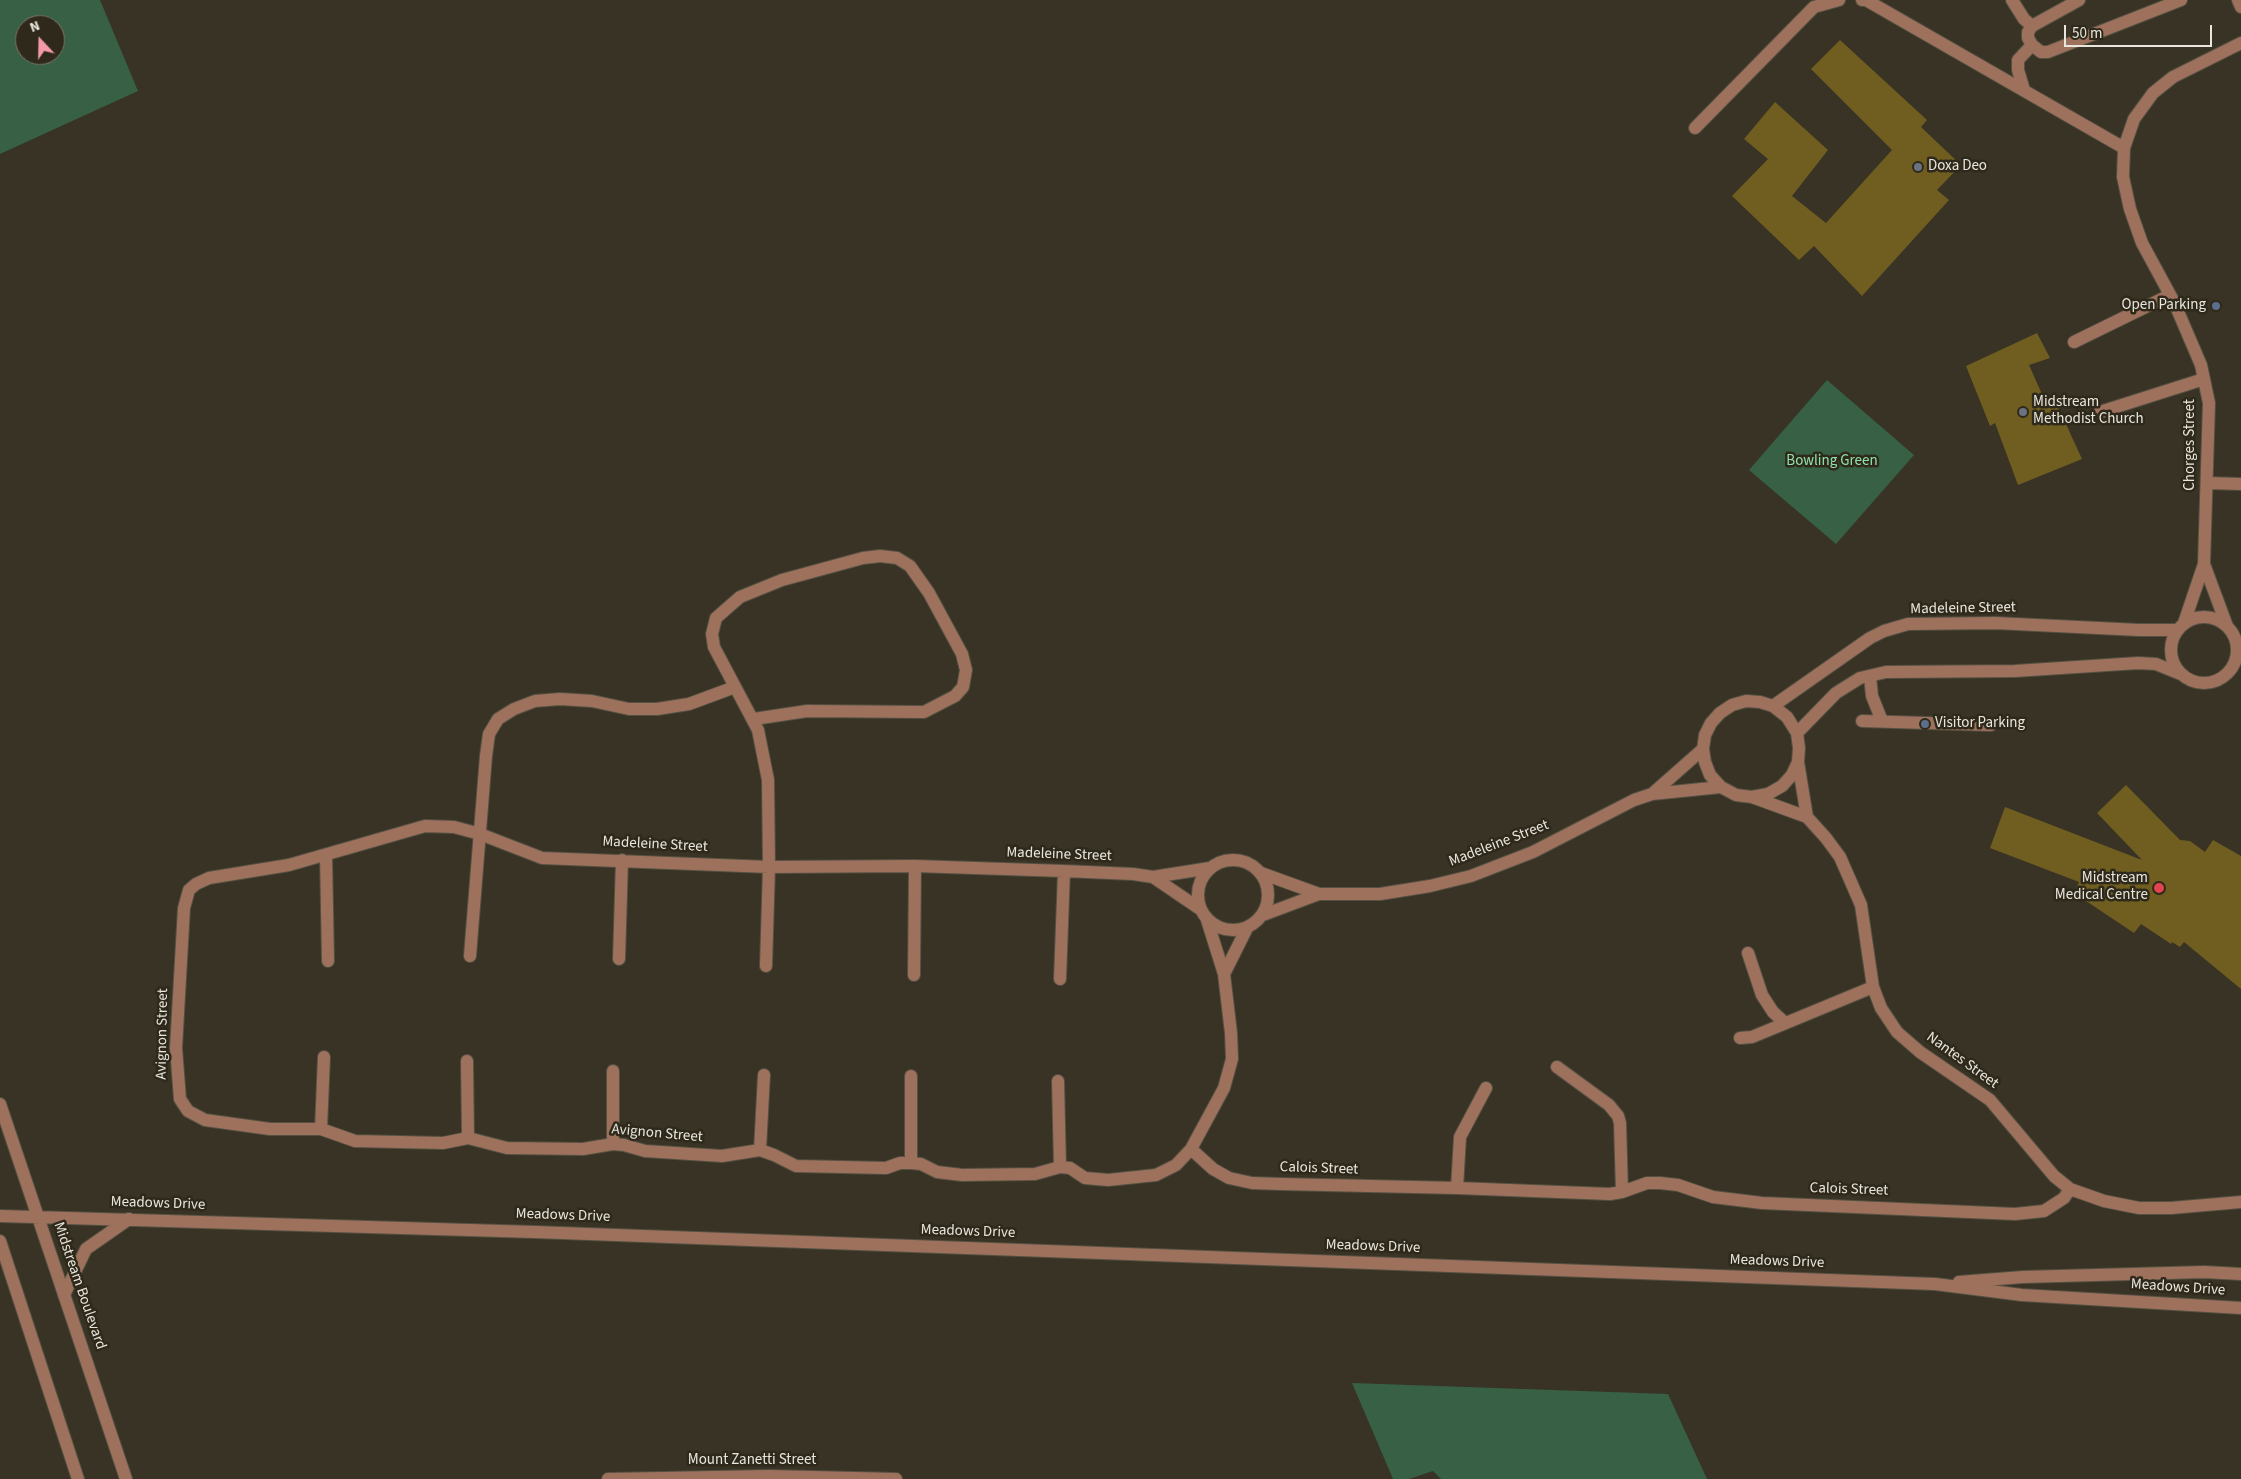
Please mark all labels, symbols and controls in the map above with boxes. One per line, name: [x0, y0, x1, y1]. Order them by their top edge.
north arrow: [15, 15, 65, 65]
scale bar: [2066, 15, 2214, 47]
text: N: [27, 16, 43, 38]
text: 50 m: [2072, 23, 2102, 44]
place label: Doxa Deo: [1928, 158, 1987, 176]
marker: Doxa Deo: [1912, 161, 1924, 173]
place label: Open Parking: [2122, 297, 2206, 315]
marker: Open Parking: [2210, 300, 2222, 312]
place label: Midstream Methodist Church: [2033, 394, 2144, 429]
street label: Chorges Street: [2182, 399, 2200, 491]
marker: Midstream Methodist Church: [2017, 406, 2029, 418]
park label: Bowling Green: [1786, 453, 1878, 471]
street label: Madeleine Street: [1910, 599, 2016, 619]
place label: Visitor Parking: [1935, 715, 2025, 733]
marker: Visitor Parking: [1919, 718, 1931, 730]
street label: Madeleine Street: [1447, 817, 1551, 871]
street label: Madeleine Street: [602, 833, 708, 857]
street label: Madeleine Street: [1006, 844, 1112, 866]
place label: Midstream Medical Centre: [2055, 870, 2148, 905]
marker: Midstream Medical Centre: [2152, 881, 2166, 895]
street label: Avignon Street: [153, 988, 173, 1080]
street label: Nantes Street: [1922, 1029, 2002, 1093]
street label: Avignon Street: [611, 1121, 703, 1147]
street label: Calois Street: [1279, 1159, 1359, 1179]
street label: Calois Street: [1809, 1180, 1889, 1200]
street label: Meadows Drive: [110, 1193, 206, 1215]
street label: Meadows Drive: [515, 1205, 611, 1227]
street label: Midstream Boulevard: [49, 1220, 109, 1352]
street label: Meadows Drive: [920, 1221, 1016, 1243]
street label: Meadows Drive: [1325, 1236, 1421, 1258]
street label: Meadows Drive: [1729, 1251, 1825, 1273]
street label: Meadows Drive: [2130, 1276, 2226, 1300]
street label: Mount Zanetti Street: [688, 1452, 816, 1470]

